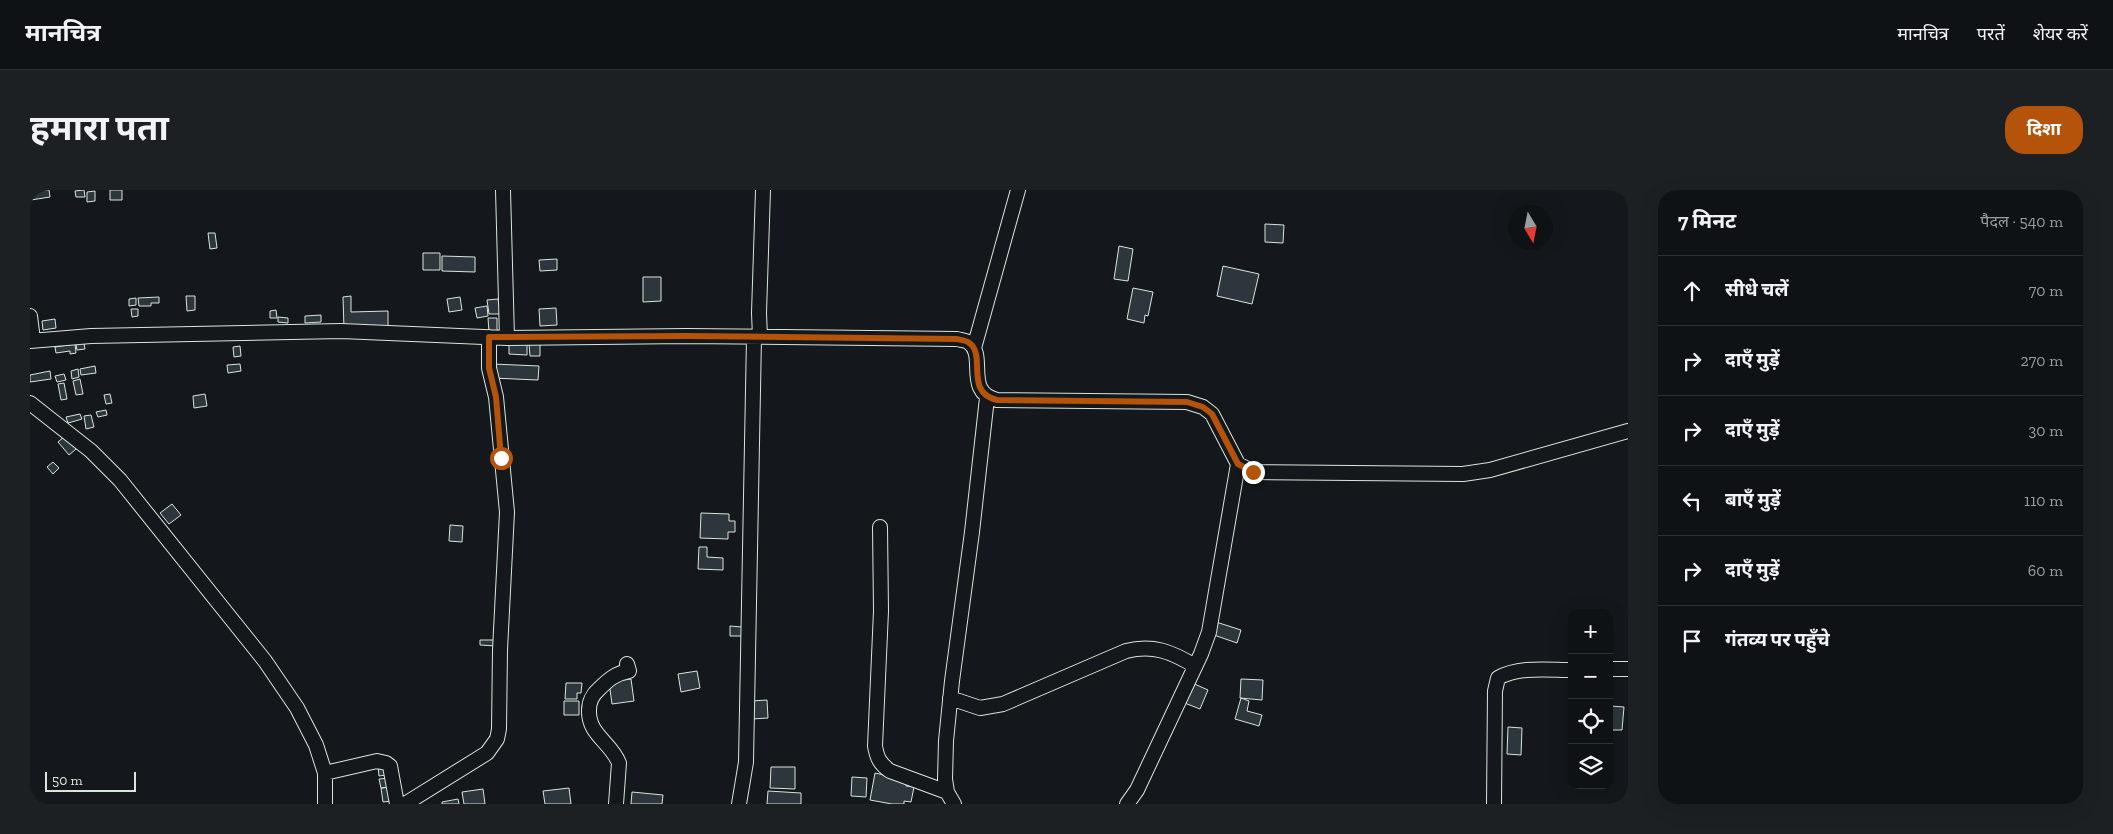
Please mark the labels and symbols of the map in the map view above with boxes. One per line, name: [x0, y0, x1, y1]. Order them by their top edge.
north arrow: [1508, 205, 1553, 250]
route start: [490, 447, 513, 470]
route end: [1242, 461, 1265, 484]
scale bar: [45, 769, 136, 792]

